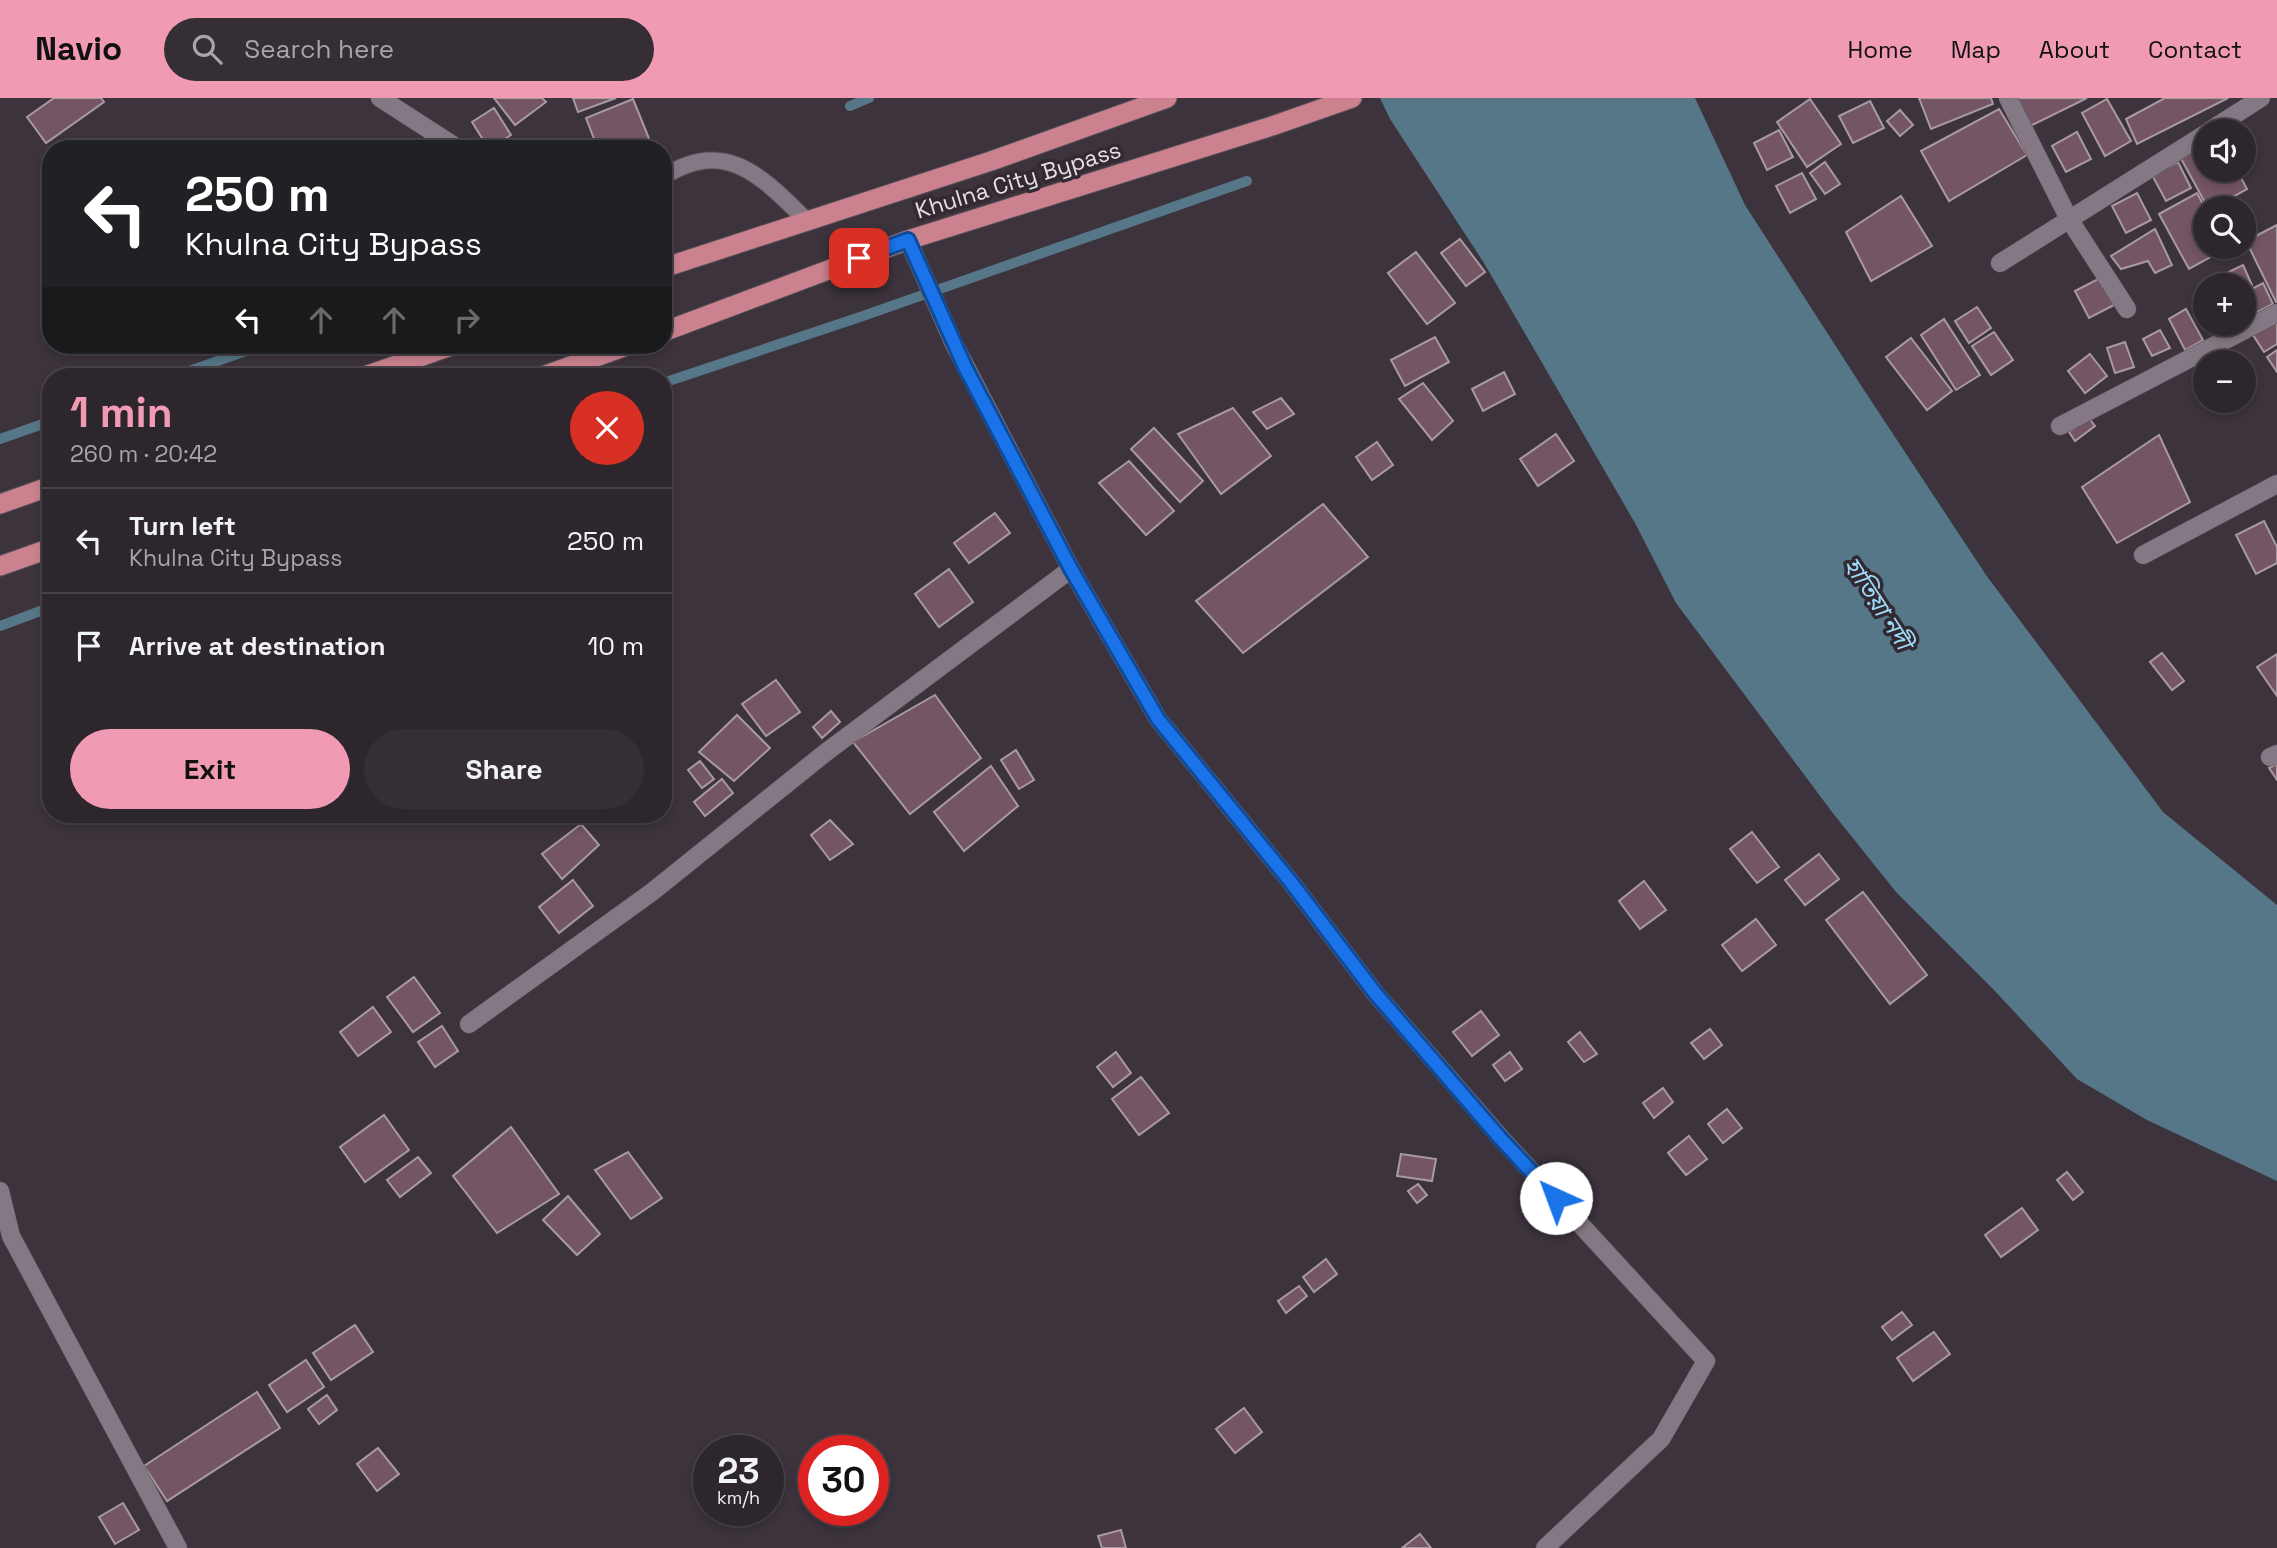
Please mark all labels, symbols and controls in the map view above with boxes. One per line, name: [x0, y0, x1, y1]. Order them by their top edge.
search box: [164, 18, 654, 81]
text: Navio: [35, 28, 122, 70]
icon: search: [188, 30, 226, 68]
text: Search here: [244, 32, 394, 66]
text: Home: [1847, 34, 1913, 65]
text: Map: [1951, 34, 2001, 65]
text: About: [2039, 34, 2110, 65]
text: Contact: [2148, 34, 2242, 65]
map controls: [2193, 119, 2256, 413]
button: sound: [2193, 119, 2256, 182]
street label: Khulna City Bypass: [912, 134, 1124, 226]
text: 250 m: [185, 163, 330, 225]
icon: left: [70, 168, 161, 259]
button: search: [2193, 196, 2256, 259]
text: Khulna City Bypass: [185, 224, 482, 264]
pin: [829, 228, 889, 288]
icon: arrive: [840, 239, 878, 277]
button: +: [2193, 273, 2256, 336]
icon: left: [229, 301, 267, 339]
icon: ahead: [302, 301, 340, 339]
icon: ahead: [375, 301, 413, 339]
icon: right: [448, 301, 486, 339]
button: −: [2193, 350, 2256, 413]
text: 1 min: [70, 386, 173, 439]
button: close: [570, 391, 644, 465]
text: 260 m · 20:42: [70, 439, 217, 469]
text: Turn left: [129, 509, 236, 543]
icon: left: [70, 522, 108, 560]
text: 250 m: [567, 524, 644, 558]
text: Khulna City Bypass: [129, 543, 342, 573]
water label: হাতিয়া নদী: [1837, 551, 1922, 659]
icon: arrive: [70, 627, 108, 665]
text: Arrive at destination: [129, 629, 386, 663]
text: 10 m: [587, 629, 644, 663]
button: Exit: [70, 729, 350, 809]
button: Share: [364, 729, 644, 809]
position arrow: [1519, 1161, 1593, 1235]
speed limit sign: 30: [798, 1435, 889, 1526]
text: 23: [717, 1449, 760, 1493]
text: km/h: [717, 1486, 760, 1509]

